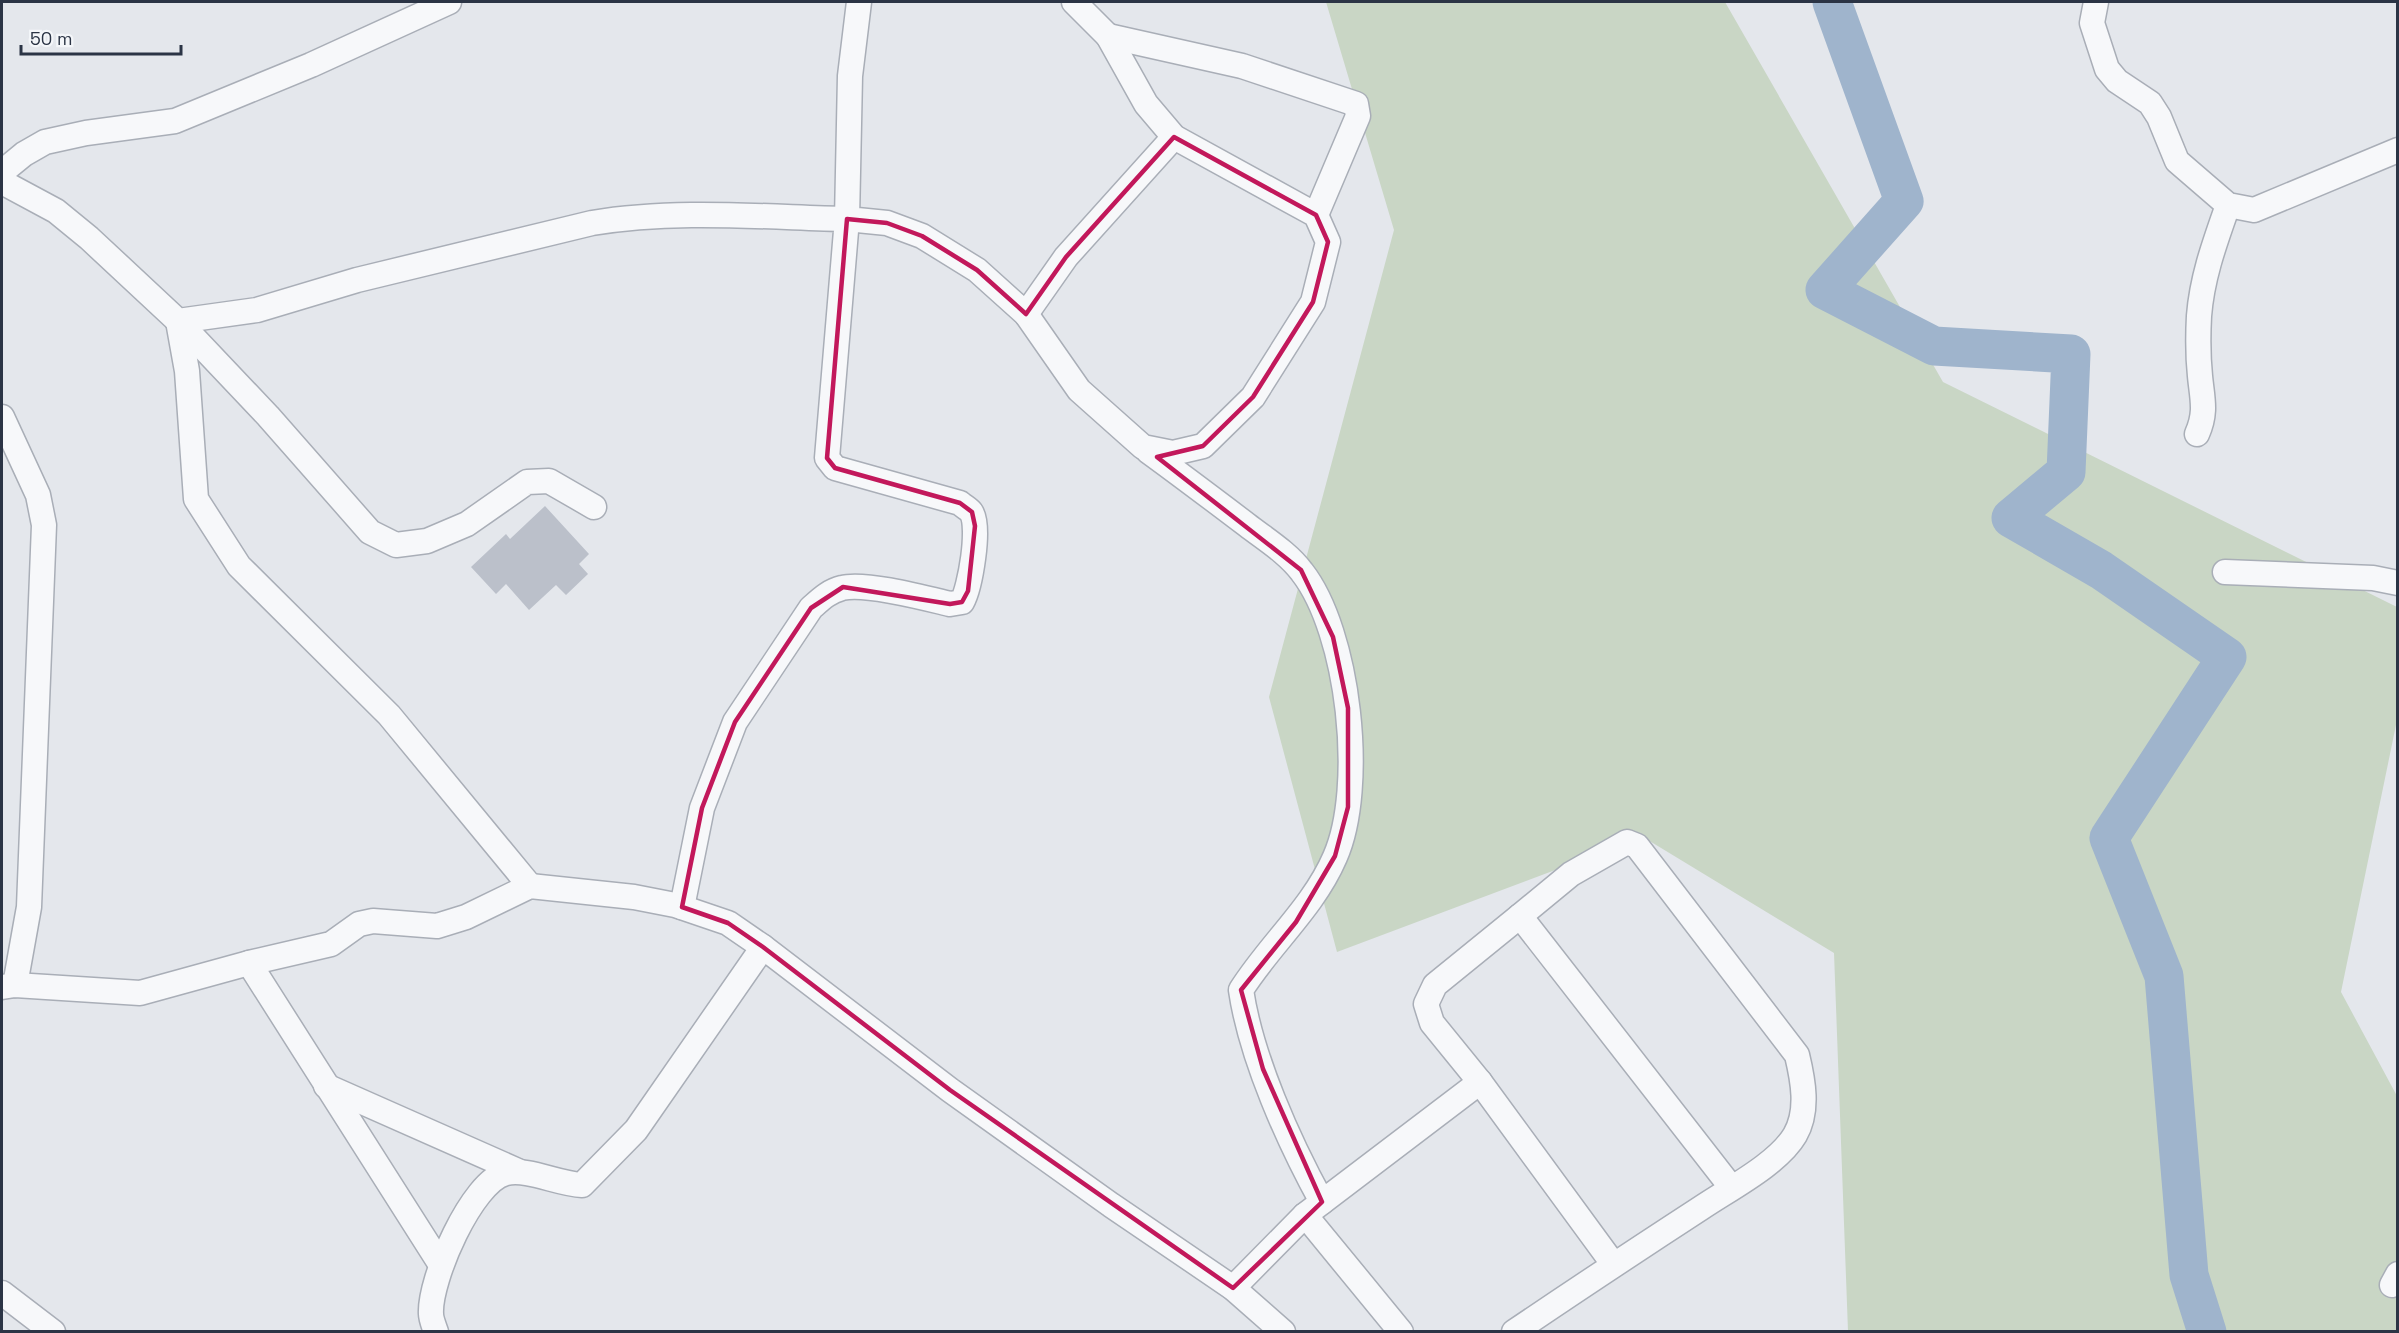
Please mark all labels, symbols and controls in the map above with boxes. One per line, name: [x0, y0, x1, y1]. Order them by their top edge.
scale bar: [21, 18, 182, 56]
text: 50 m: [30, 27, 72, 50]

